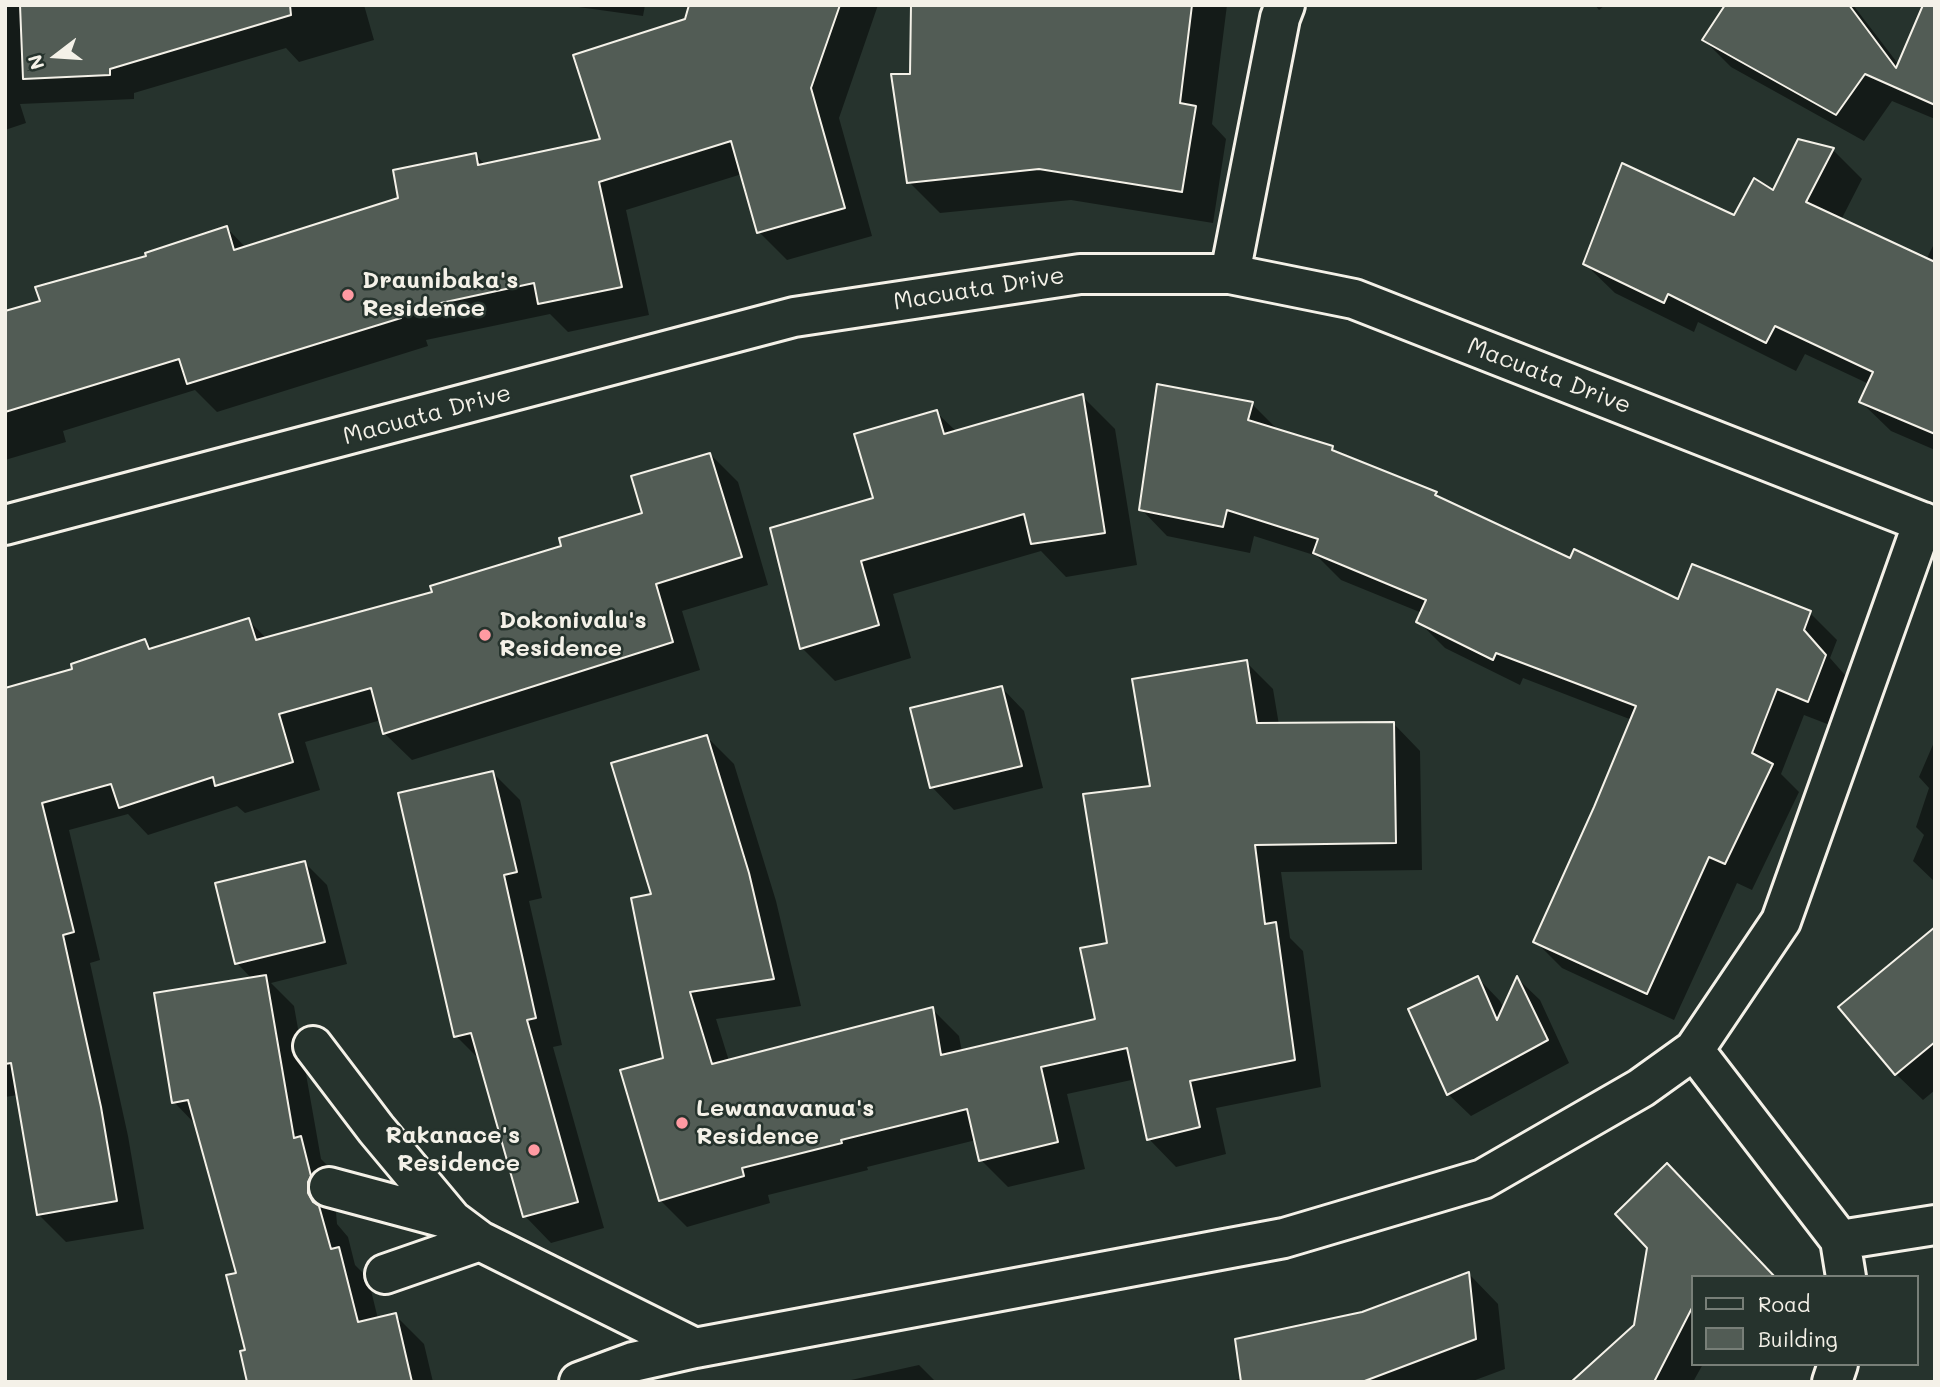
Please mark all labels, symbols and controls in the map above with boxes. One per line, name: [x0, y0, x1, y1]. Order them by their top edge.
north arrow: [21, 21, 91, 91]
text: N: [21, 52, 50, 73]
street label: Macuata Drive: [891, 261, 1067, 317]
place label: Draunibaka's Residence: [362, 267, 518, 323]
marker: Draunibaka's Residence: [340, 287, 356, 303]
street label: Macuata Drive: [1463, 332, 1635, 420]
street label: Macuata Drive: [340, 379, 514, 451]
place label: Dokonivalu's Residence: [499, 607, 647, 663]
marker: Dokonivalu's Residence: [477, 627, 493, 643]
place label: Lewanavanua's Residence: [696, 1095, 874, 1151]
marker: Lewanavanua's Residence: [674, 1115, 690, 1131]
place label: Rakanace's Residence: [385, 1122, 520, 1178]
marker: Rakanace's Residence: [526, 1142, 542, 1158]
legend: [1692, 1275, 1919, 1366]
text: Road: [1758, 1290, 1810, 1317]
text: Building: [1758, 1325, 1838, 1352]

